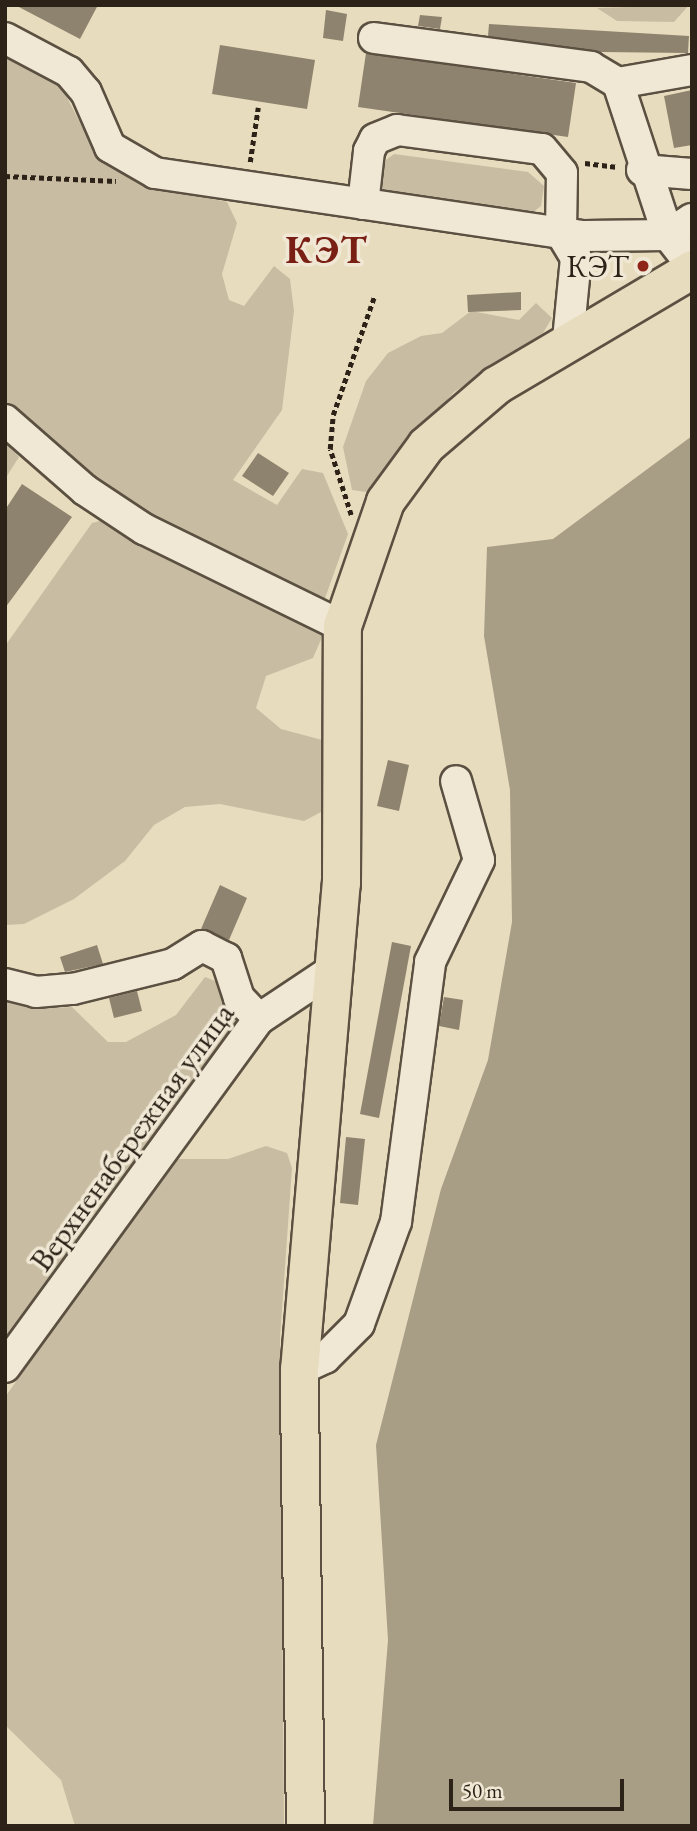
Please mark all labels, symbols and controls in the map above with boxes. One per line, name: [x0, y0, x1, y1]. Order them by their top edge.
district label: КЭТ: [286, 227, 368, 273]
place label: КЭТ: [566, 247, 629, 285]
marker: КЭТ: [635, 258, 651, 274]
street label: Верхненабережная улица: [22, 995, 242, 1279]
scale bar: [452, 1764, 627, 1808]
text: 50 m: [462, 1777, 503, 1804]

